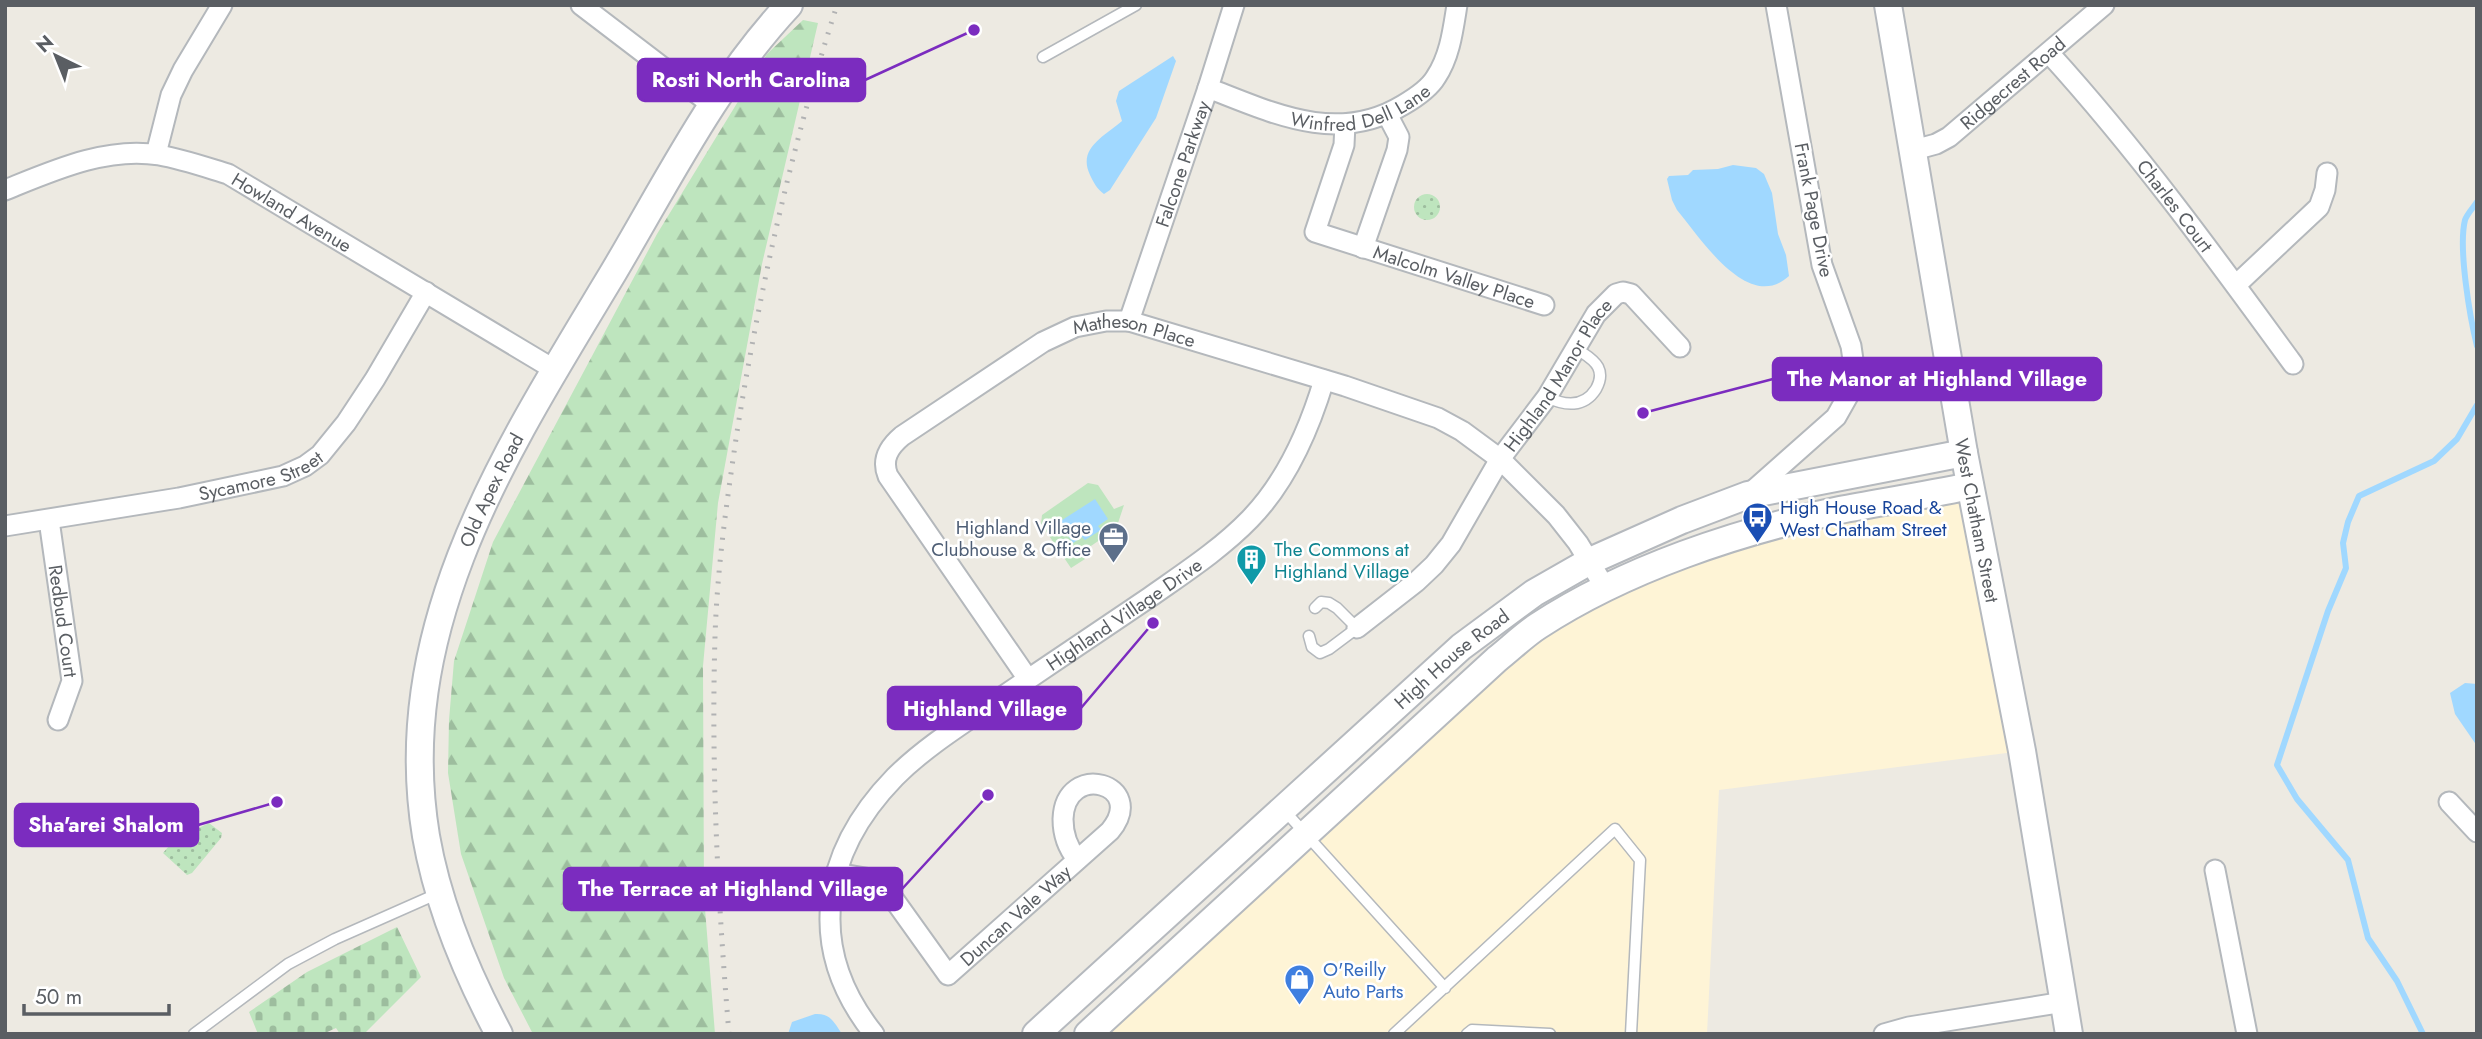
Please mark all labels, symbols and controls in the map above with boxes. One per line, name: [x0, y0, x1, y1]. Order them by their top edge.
north arrow: [21, 21, 91, 91]
text: N: [30, 29, 59, 59]
street label: Ridgecrest Road: [1954, 30, 2071, 136]
callout: Rosti North Carolina: [638, 59, 865, 101]
text: Rosti North Carolina: [652, 65, 850, 95]
street label: Winfred Dell Lane: [1288, 77, 1436, 138]
street label: Falcone Parkway: [1148, 96, 1216, 231]
street label: Frank Page Drive: [1788, 140, 1840, 280]
street label: Charles Court: [2131, 153, 2220, 258]
street label: Howland Avenue: [227, 166, 357, 259]
street label: Malcolm Valley Place: [1370, 238, 1539, 315]
street label: Highland Manor Place: [1497, 292, 1618, 457]
street label: Matheson Place: [1070, 308, 1199, 354]
callout: The Manor at Highland Village: [1773, 358, 2101, 400]
text: The Manor at Highland Village: [1787, 364, 2087, 394]
street label: Old Apex Road: [452, 428, 530, 551]
street label: West Chatham Street: [1948, 436, 2006, 605]
street label: Sycamore Street: [196, 444, 329, 507]
place label: High House Road & West Chatham Street: [1780, 494, 1947, 543]
bus stop icon: High House Road & West Chatham Street: [1740, 501, 1774, 545]
place label: Highland Village Clubhouse & Office: [931, 514, 1091, 563]
office icon: Highland Village Clubhouse & Office: [1097, 521, 1131, 565]
place label: The Commons at Highland Village: [1274, 536, 1410, 585]
building icon: The Commons at Highland Village: [1234, 543, 1268, 587]
street label: Highland Village Drive: [1041, 551, 1208, 677]
street label: Redbud Court: [42, 563, 85, 679]
street label: High House Road: [1388, 602, 1515, 715]
callout: Highland Village: [888, 687, 1081, 729]
text: Highland Village: [903, 694, 1067, 724]
callout: Sha'arei Shalom: [15, 804, 198, 846]
text: Sha'arei Shalom: [28, 810, 184, 840]
street label: Duncan Vale Way: [954, 858, 1077, 972]
callout: The Terrace at Highland Village: [564, 868, 902, 910]
text: The Terrace at Highland Village: [578, 874, 888, 904]
place label: O'Reilly Auto Parts: [1323, 956, 1404, 1005]
shop icon: O'Reilly Auto Parts: [1283, 963, 1317, 1007]
scale bar: [24, 972, 170, 1016]
text: 50 m: [35, 982, 82, 1012]

